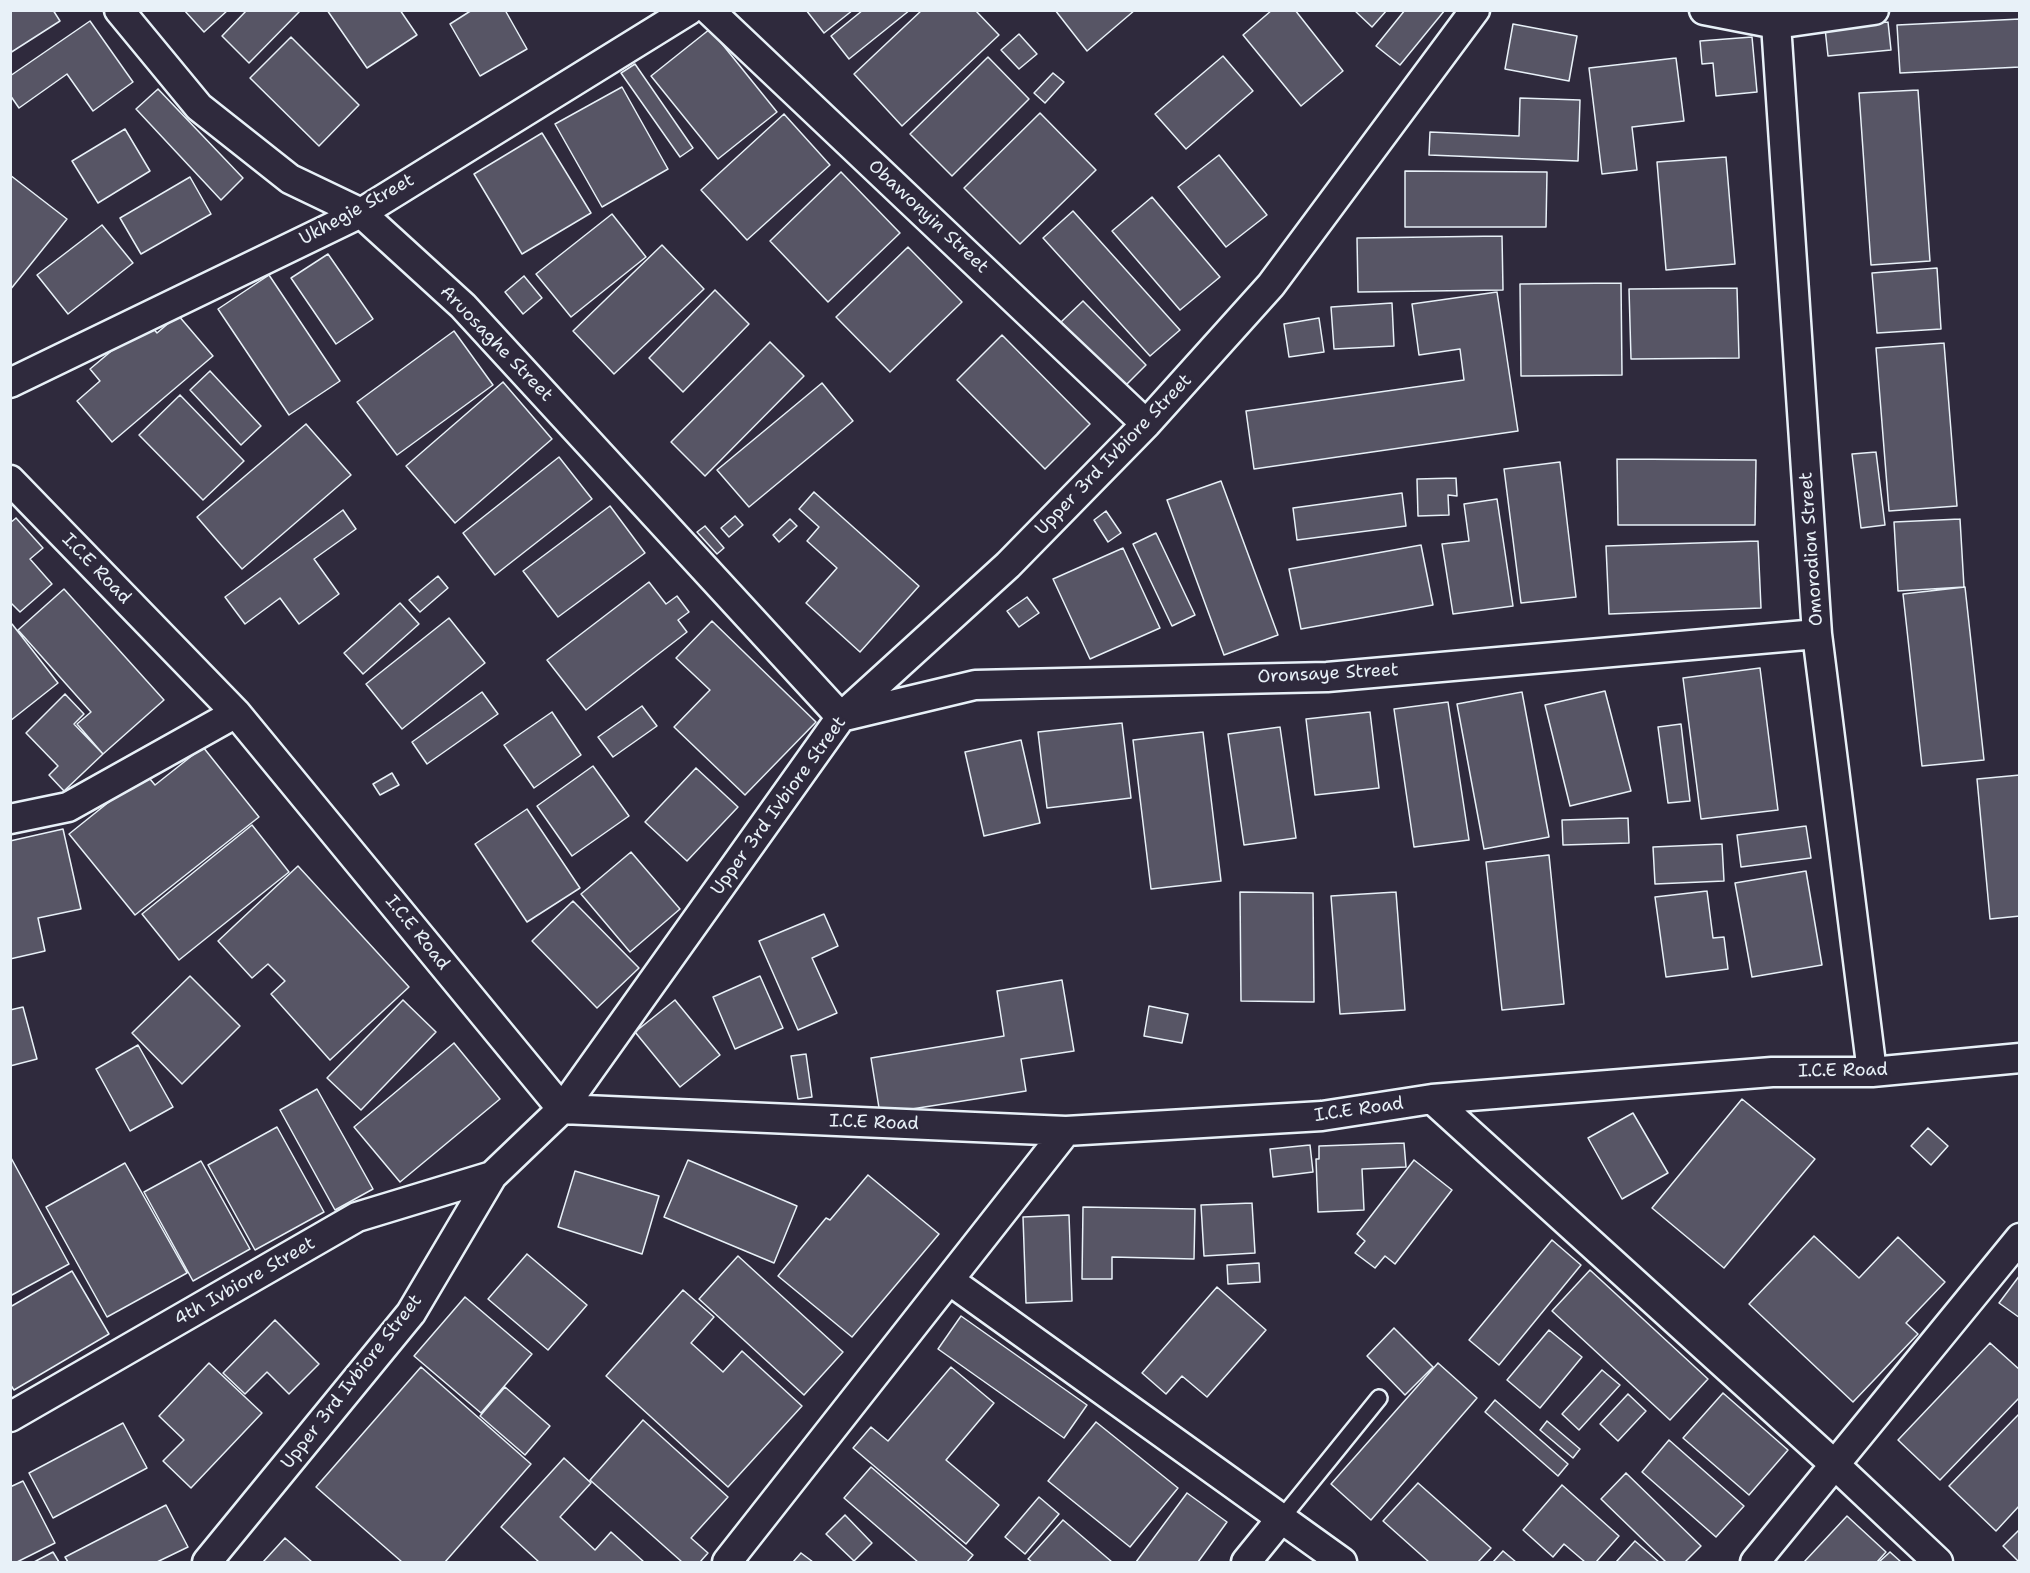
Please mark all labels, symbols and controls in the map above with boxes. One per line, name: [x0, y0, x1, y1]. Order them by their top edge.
street label: Obawonyin Street: [863, 156, 993, 278]
street label: Ukhegie Street: [296, 170, 418, 250]
street label: Aruosaghe Street: [435, 282, 557, 406]
street label: Upper 3rd Ivbiore Street: [1031, 370, 1197, 540]
street label: Omorodion Street: [1796, 471, 1828, 627]
street label: I.C.E Road: [57, 529, 135, 609]
street label: Oronsaye Street: [1257, 660, 1399, 688]
street label: Upper 3rd Ivbiore Street: [707, 712, 851, 900]
street label: I.C.E Road: [380, 891, 454, 975]
street label: I.C.E Road: [1798, 1059, 1888, 1083]
street label: I.C.E Road: [1313, 1093, 1405, 1127]
street label: I.C.E Road: [829, 1111, 919, 1135]
street label: 4th Ivbiore Street: [171, 1233, 319, 1331]
street label: Upper 3rd Ivbiore Street: [277, 1290, 427, 1474]

